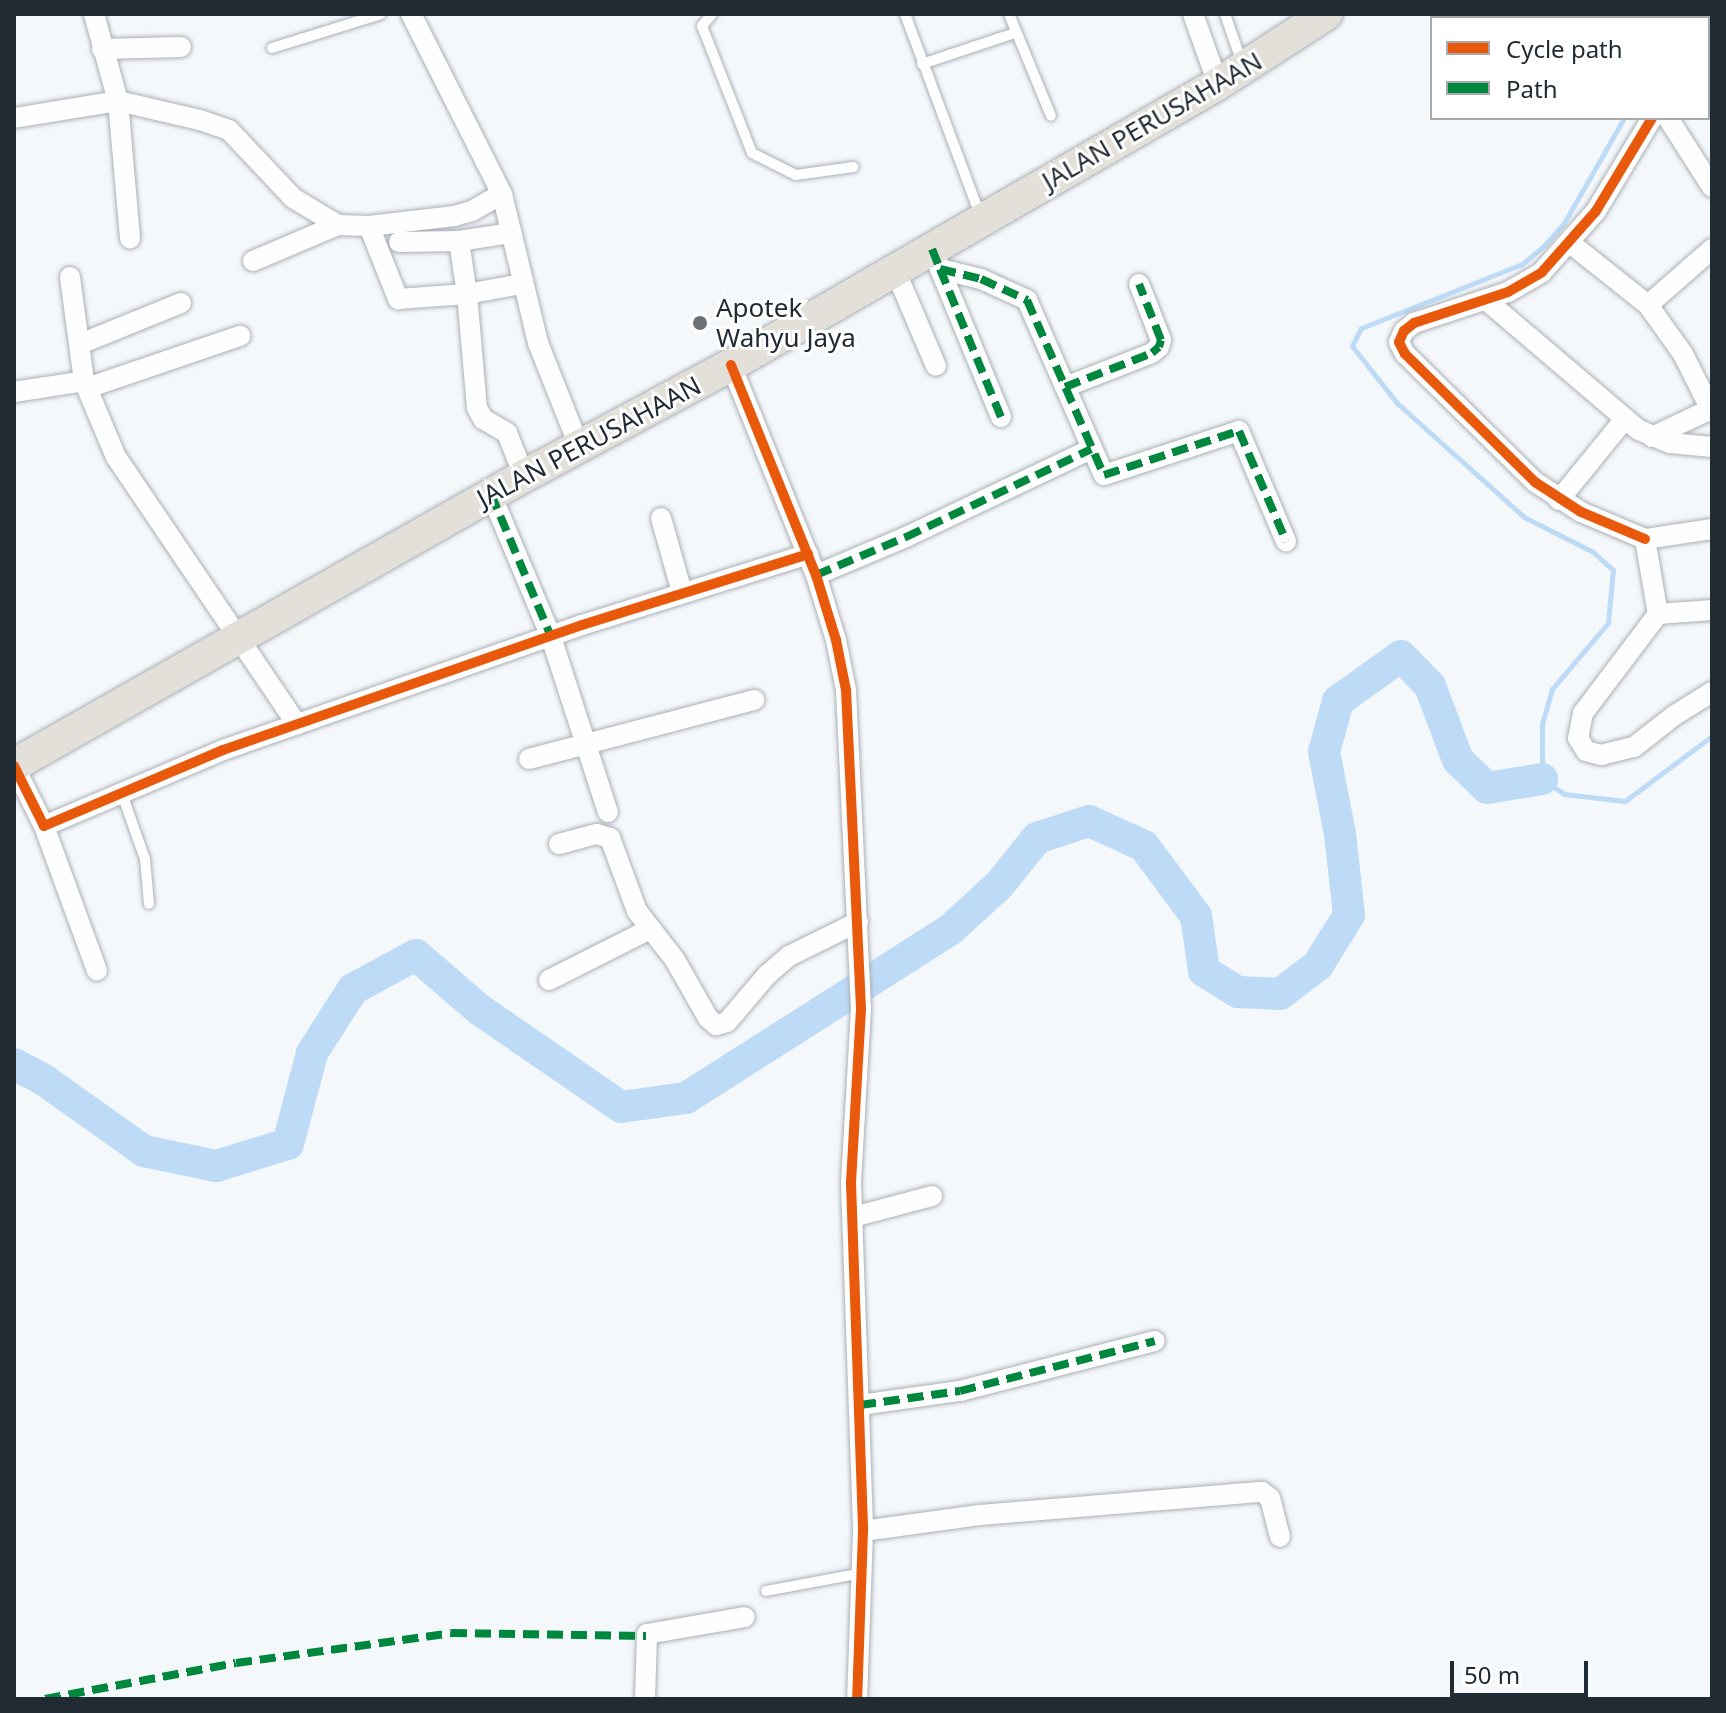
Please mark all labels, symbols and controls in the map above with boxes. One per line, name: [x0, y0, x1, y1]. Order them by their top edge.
legend: [1430, 16, 1710, 120]
text: Cycle path: [1506, 32, 1623, 65]
street label: JALAN PERUSAHAAN: [1036, 45, 1268, 197]
text: Path: [1506, 72, 1557, 105]
place label: Apotek Wahyu Jaya: [716, 292, 856, 354]
marker: Apotek Wahyu Jaya: [691, 314, 709, 332]
street label: JALAN PERUSAHAAN: [472, 370, 706, 514]
scale bar: [1454, 1645, 1592, 1695]
text: 50 m: [1464, 1658, 1520, 1691]

